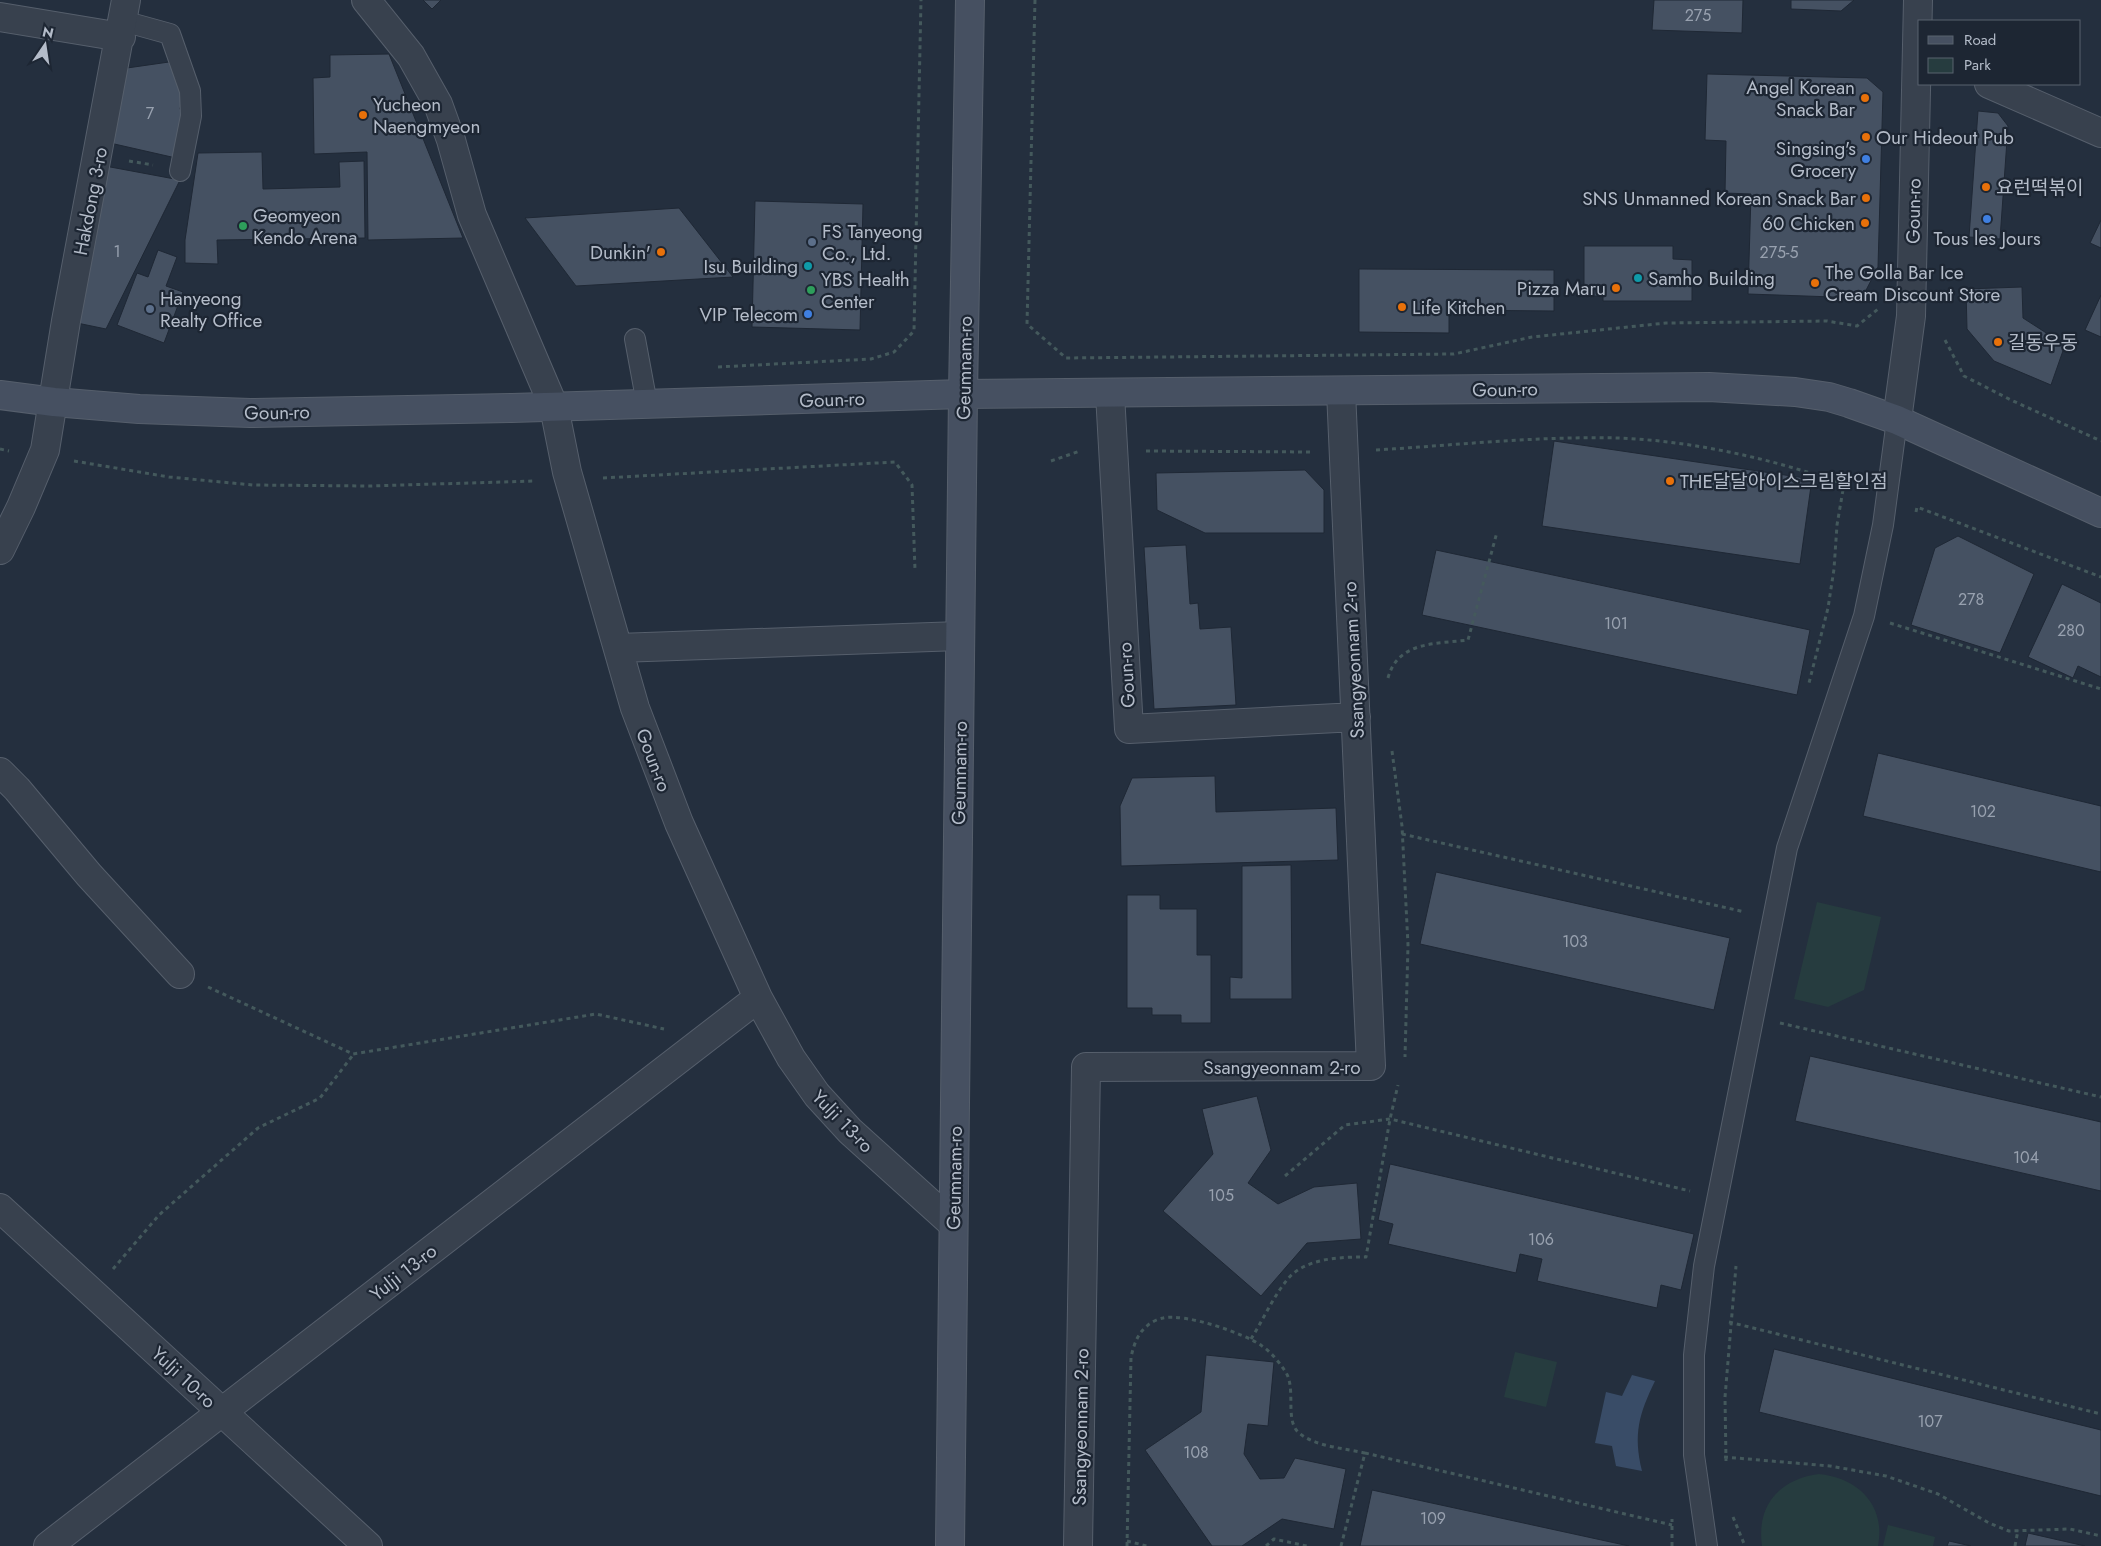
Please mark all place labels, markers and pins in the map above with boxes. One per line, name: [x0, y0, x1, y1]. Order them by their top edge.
place label: Angel Korean Snack Bar: [1746, 74, 1855, 123]
place label: Yucheon Naengmyeon: [373, 91, 480, 140]
marker: Angel Korean Snack Bar: [1859, 92, 1871, 104]
marker: Yucheon Naengmyeon: [357, 109, 369, 121]
place label: Our Hideout Pub: [1876, 124, 2014, 151]
marker: Our Hideout Pub: [1860, 131, 1872, 143]
place label: Singsing's Grocery: [1776, 135, 1857, 184]
marker: Singsing's Grocery: [1860, 153, 1872, 165]
place label: 요런떡볶이: [1996, 174, 2083, 201]
marker: 요런떡볶이: [1980, 181, 1992, 193]
place label: SNS Unmanned Korean Snack Bar: [1582, 185, 1856, 212]
marker: SNS Unmanned Korean Snack Bar: [1860, 192, 1872, 204]
place label: Geomyeon Kendo Arena: [253, 202, 358, 251]
place label: 60 Chicken: [1762, 210, 1855, 237]
marker: Tous les Jours: [1981, 213, 1993, 225]
marker: 60 Chicken: [1859, 217, 1871, 229]
place label: FS Tanyeong Co., Ltd.: [822, 218, 923, 267]
marker: Geomyeon Kendo Arena: [237, 220, 249, 232]
place label: Tous les Jours: [1933, 225, 2041, 252]
marker: FS Tanyeong Co., Ltd.: [806, 236, 818, 248]
place label: Dunkin': [590, 239, 651, 266]
marker: Dunkin': [655, 246, 667, 258]
place label: Isu Building: [704, 253, 798, 280]
place label: The Golla Bar Ice Cream Discount Store: [1825, 259, 2000, 308]
marker: Isu Building: [802, 260, 814, 272]
place label: Samho Building: [1648, 265, 1775, 292]
place label: YBS Health Center: [821, 266, 910, 315]
marker: Samho Building: [1632, 272, 1644, 284]
place label: Pizza Maru: [1517, 275, 1606, 302]
marker: The Golla Bar Ice Cream Discount Store: [1809, 277, 1821, 289]
marker: Pizza Maru: [1610, 282, 1622, 294]
marker: YBS Health Center: [805, 284, 817, 296]
place label: Hanyeong Realty Office: [160, 285, 262, 334]
place label: Life Kitchen: [1412, 294, 1505, 321]
place label: VIP Telecom: [700, 301, 798, 328]
marker: Life Kitchen: [1396, 301, 1408, 313]
marker: Hanyeong Realty Office: [144, 303, 156, 315]
marker: VIP Telecom: [802, 308, 814, 320]
place label: 길동우동: [2008, 329, 2078, 356]
marker: 길동우동: [1992, 336, 2004, 348]
place label: THE달달아이스크림할인점: [1680, 468, 1888, 495]
marker: THE달달아이스크림할인점: [1664, 475, 1676, 487]

